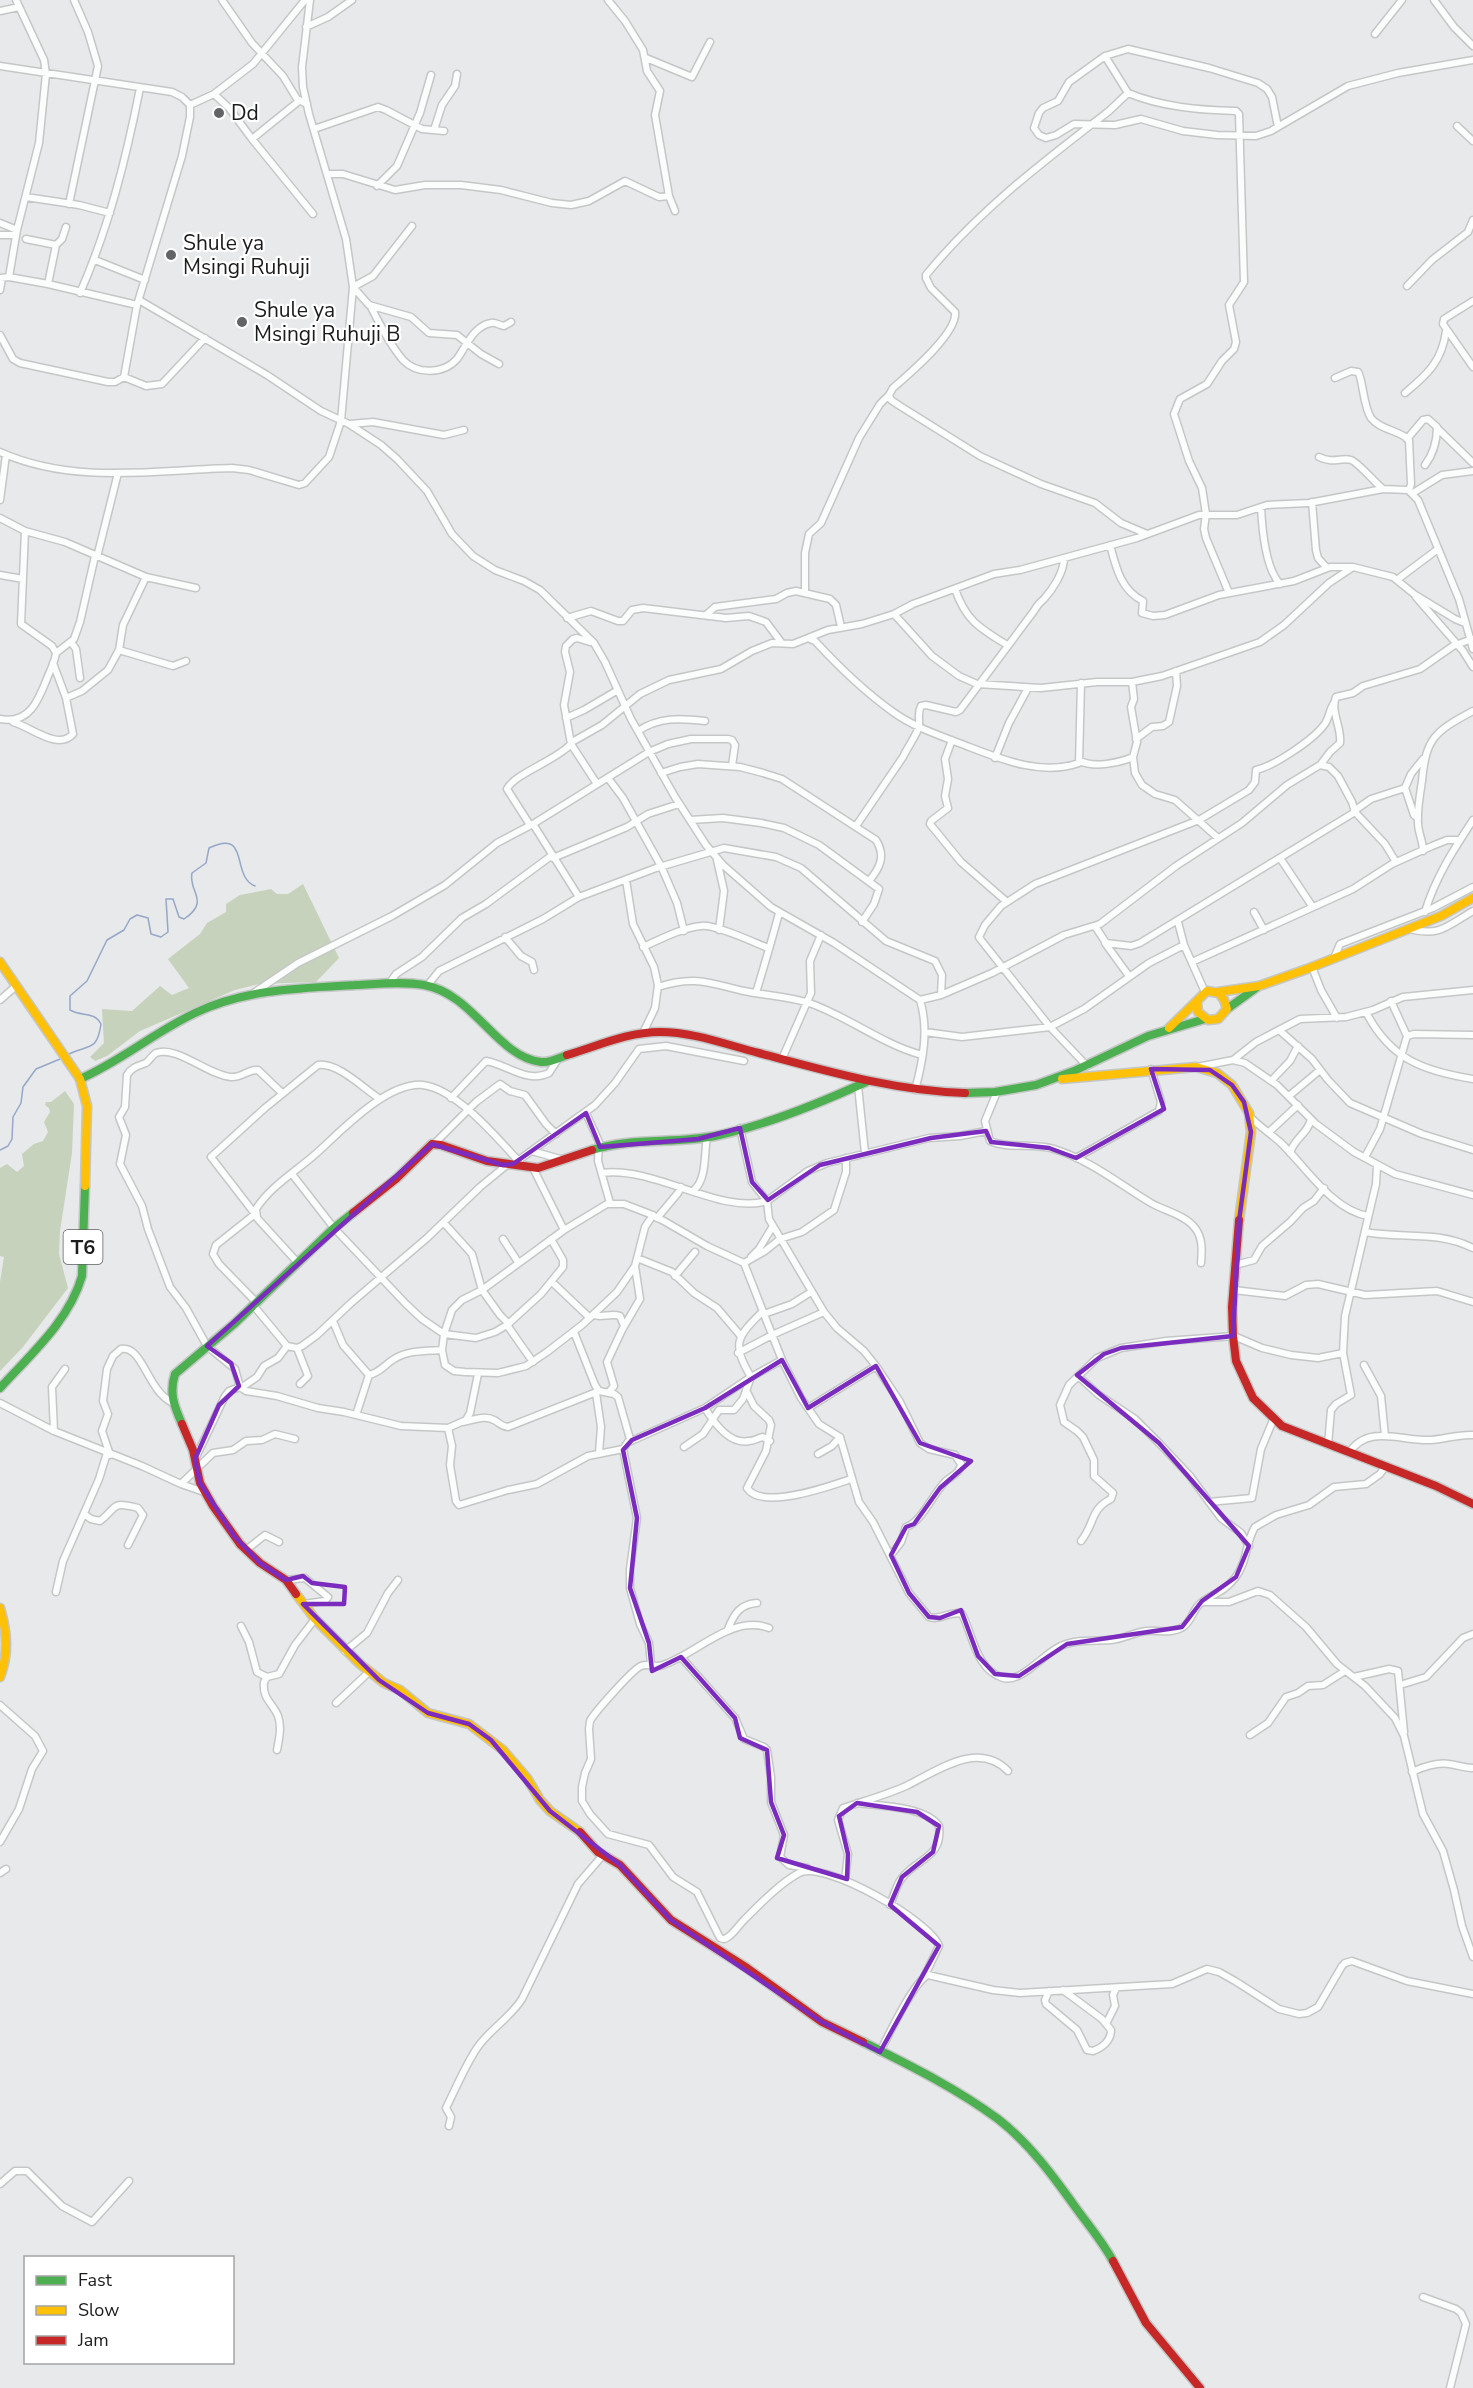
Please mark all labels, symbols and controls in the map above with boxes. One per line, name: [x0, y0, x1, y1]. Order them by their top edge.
place label: Dd: [231, 99, 259, 127]
marker: Dd: [212, 106, 226, 120]
place label: Shule ya Msingi Ruhuji: [183, 229, 310, 281]
marker: Shule ya Msingi Ruhuji: [164, 248, 178, 262]
place label: Shule ya Msingi Ruhuji B: [254, 296, 400, 348]
marker: Shule ya Msingi Ruhuji B: [235, 315, 249, 329]
road number: T6: [64, 1230, 103, 1264]
legend: [24, 2256, 234, 2364]
text: Fast: [78, 2268, 113, 2292]
text: Slow: [78, 2298, 119, 2322]
text: Jam: [77, 2328, 109, 2352]

